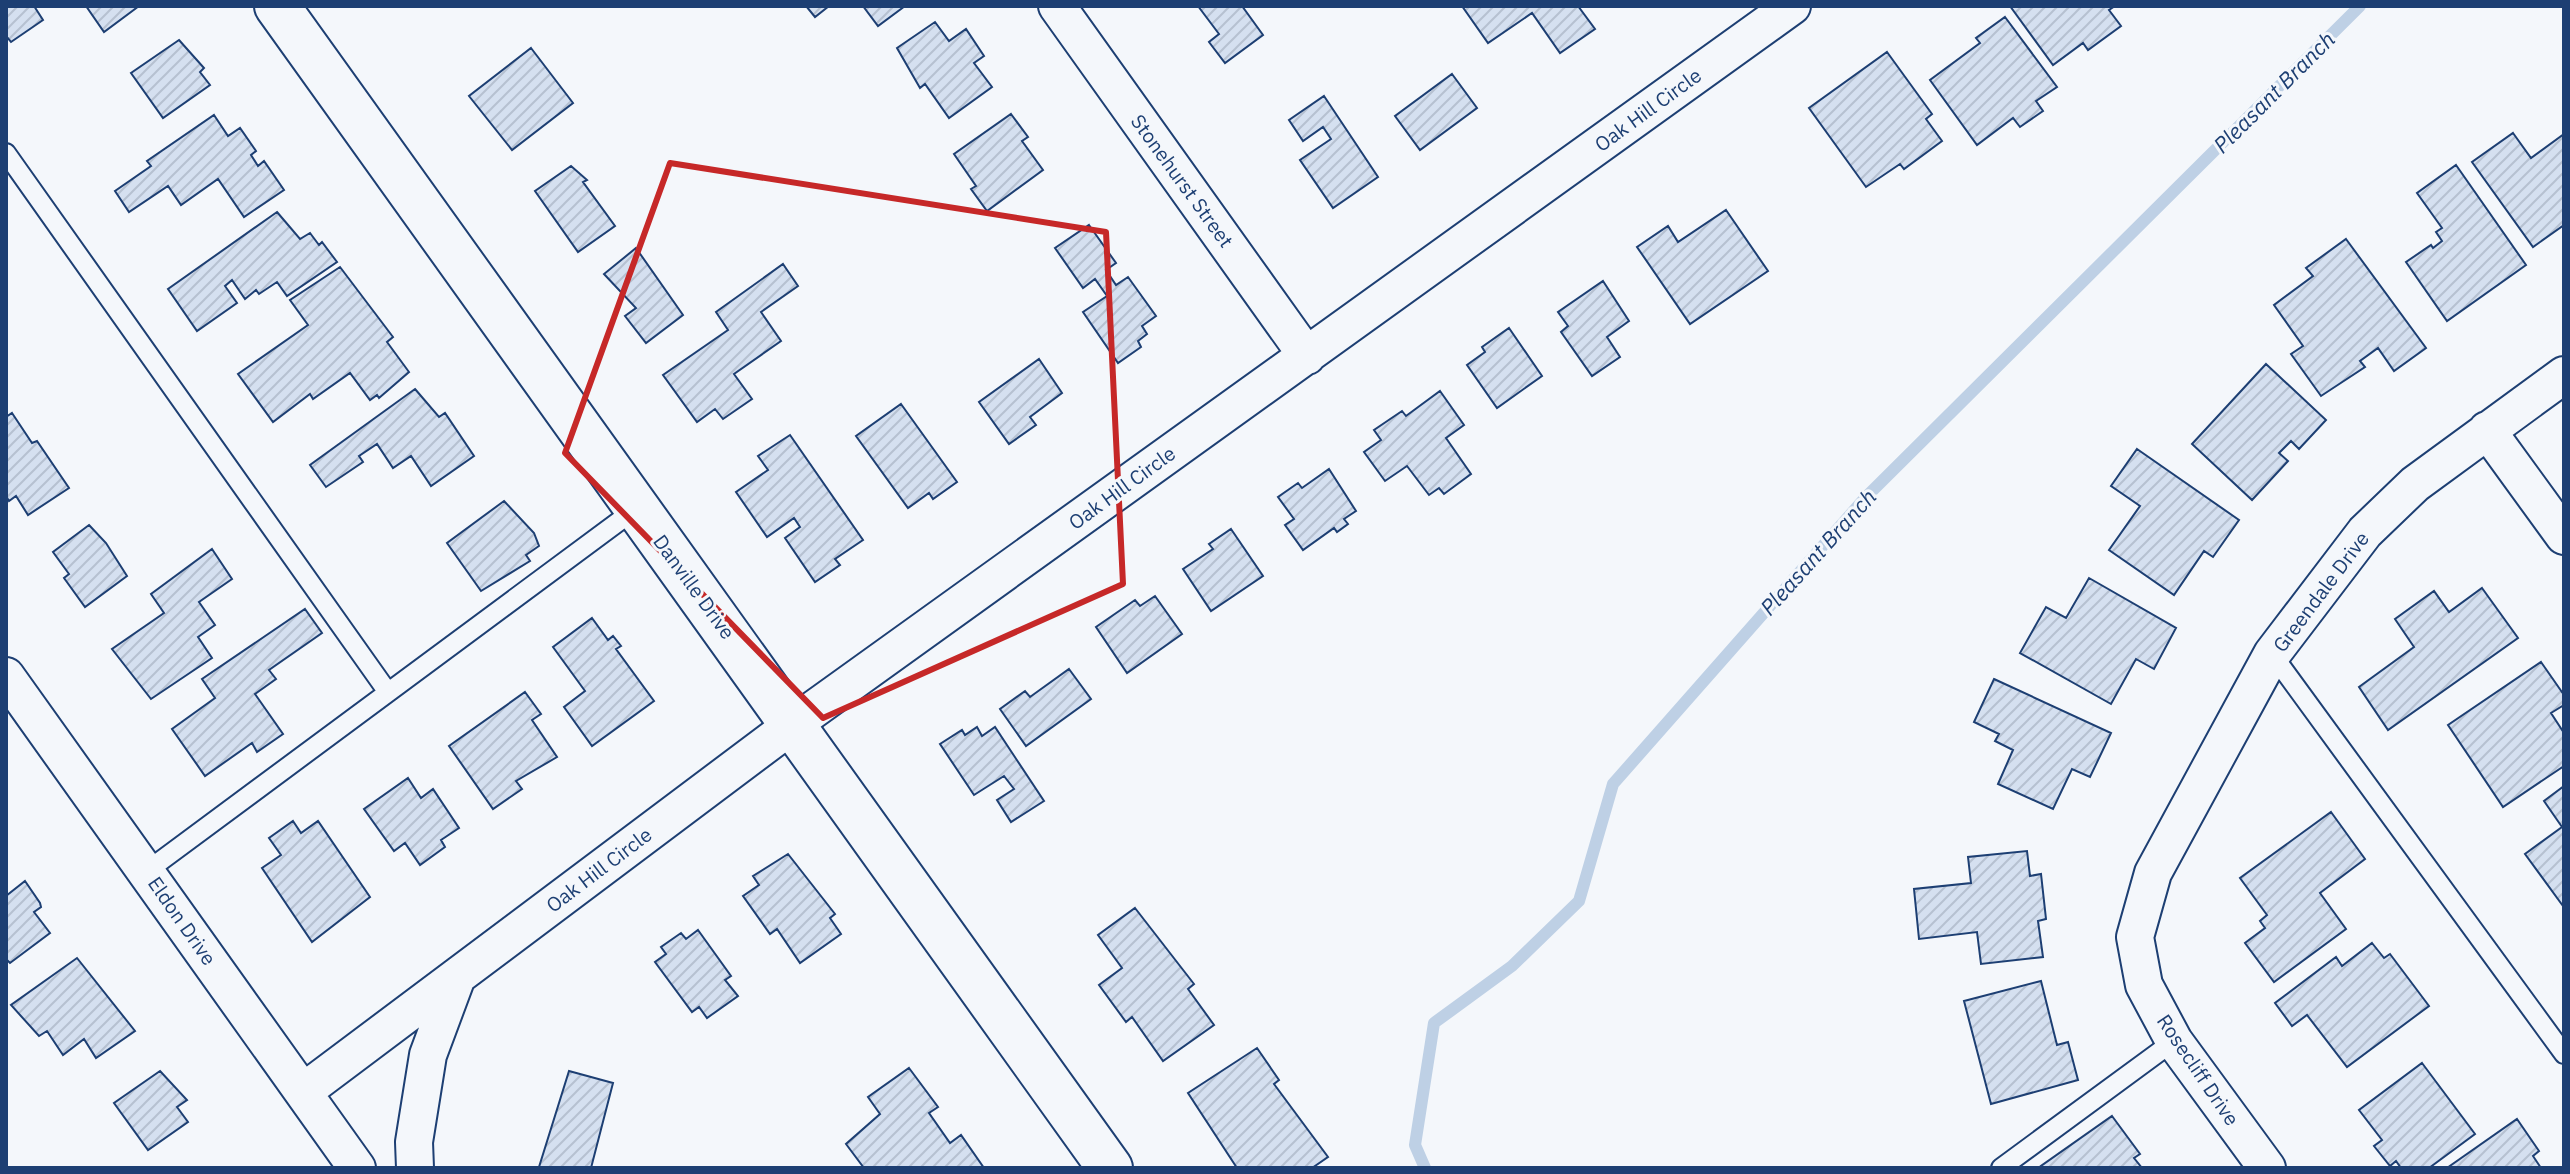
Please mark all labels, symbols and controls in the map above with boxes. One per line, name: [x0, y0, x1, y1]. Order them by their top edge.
water label: Pleasant Branch: [2207, 25, 2341, 159]
street label: Oak Hill Circle: [1589, 62, 1707, 158]
street label: Stonehurst Street: [1125, 109, 1240, 253]
street label: Oak Hill Circle: [1063, 440, 1181, 536]
water label: Pleasant Branch: [1753, 482, 1882, 621]
street label: Greendale Drive: [2266, 526, 2375, 657]
street label: Danville Drive: [647, 529, 741, 644]
street label: Oak Hill Circle: [540, 821, 657, 918]
street label: Eldon Drive: [142, 871, 223, 970]
street label: Rosecliff Drive: [2151, 1009, 2246, 1131]

